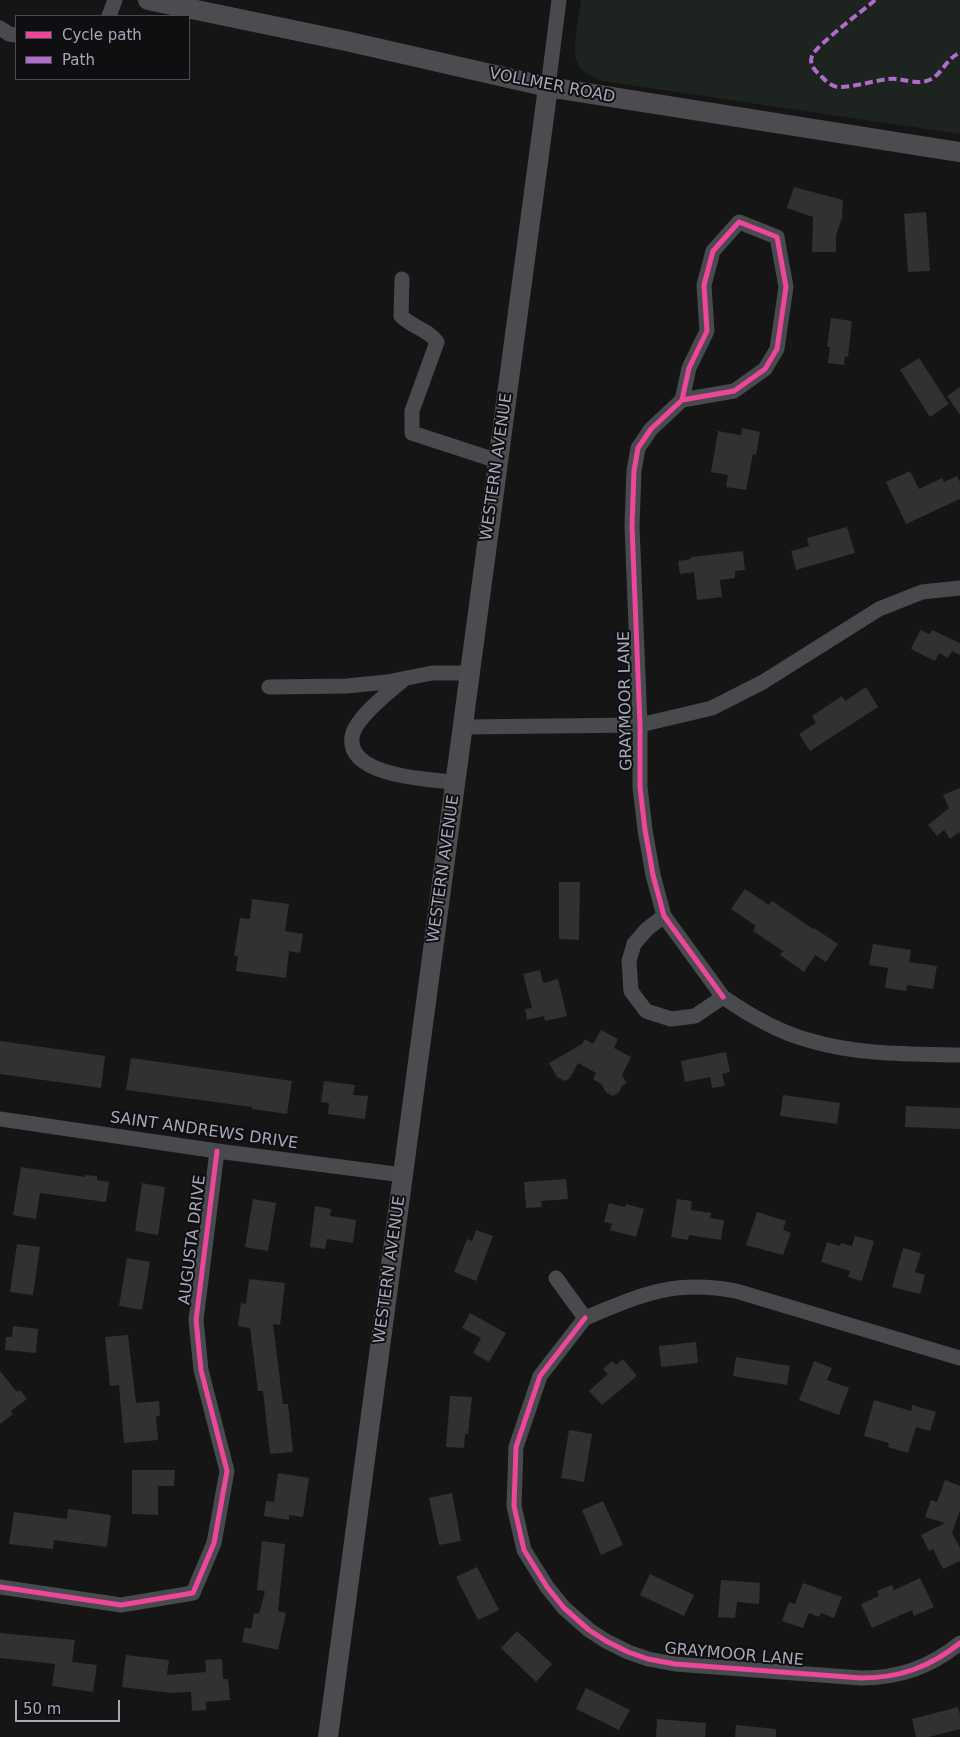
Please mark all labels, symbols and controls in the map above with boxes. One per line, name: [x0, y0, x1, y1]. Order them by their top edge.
legend: [15, 15, 190, 80]
text: Cycle path: [62, 26, 142, 44]
text: Path: [62, 51, 95, 69]
street label: VOLLMER ROAD: [487, 64, 617, 108]
street label: WESTERN AVENUE: [477, 392, 517, 542]
street label: GRAYMOOR LANE: [615, 631, 637, 771]
street label: WESTERN AVENUE: [424, 794, 464, 944]
street label: SAINT ANDREWS DRIVE: [109, 1108, 299, 1154]
street label: AUGUSTA DRIVE: [176, 1174, 210, 1306]
street label: WESTERN AVENUE: [370, 1195, 410, 1345]
street label: GRAYMOOR LANE: [664, 1639, 804, 1671]
scale bar: [18, 1690, 122, 1722]
text: 50 m: [23, 1700, 61, 1718]

